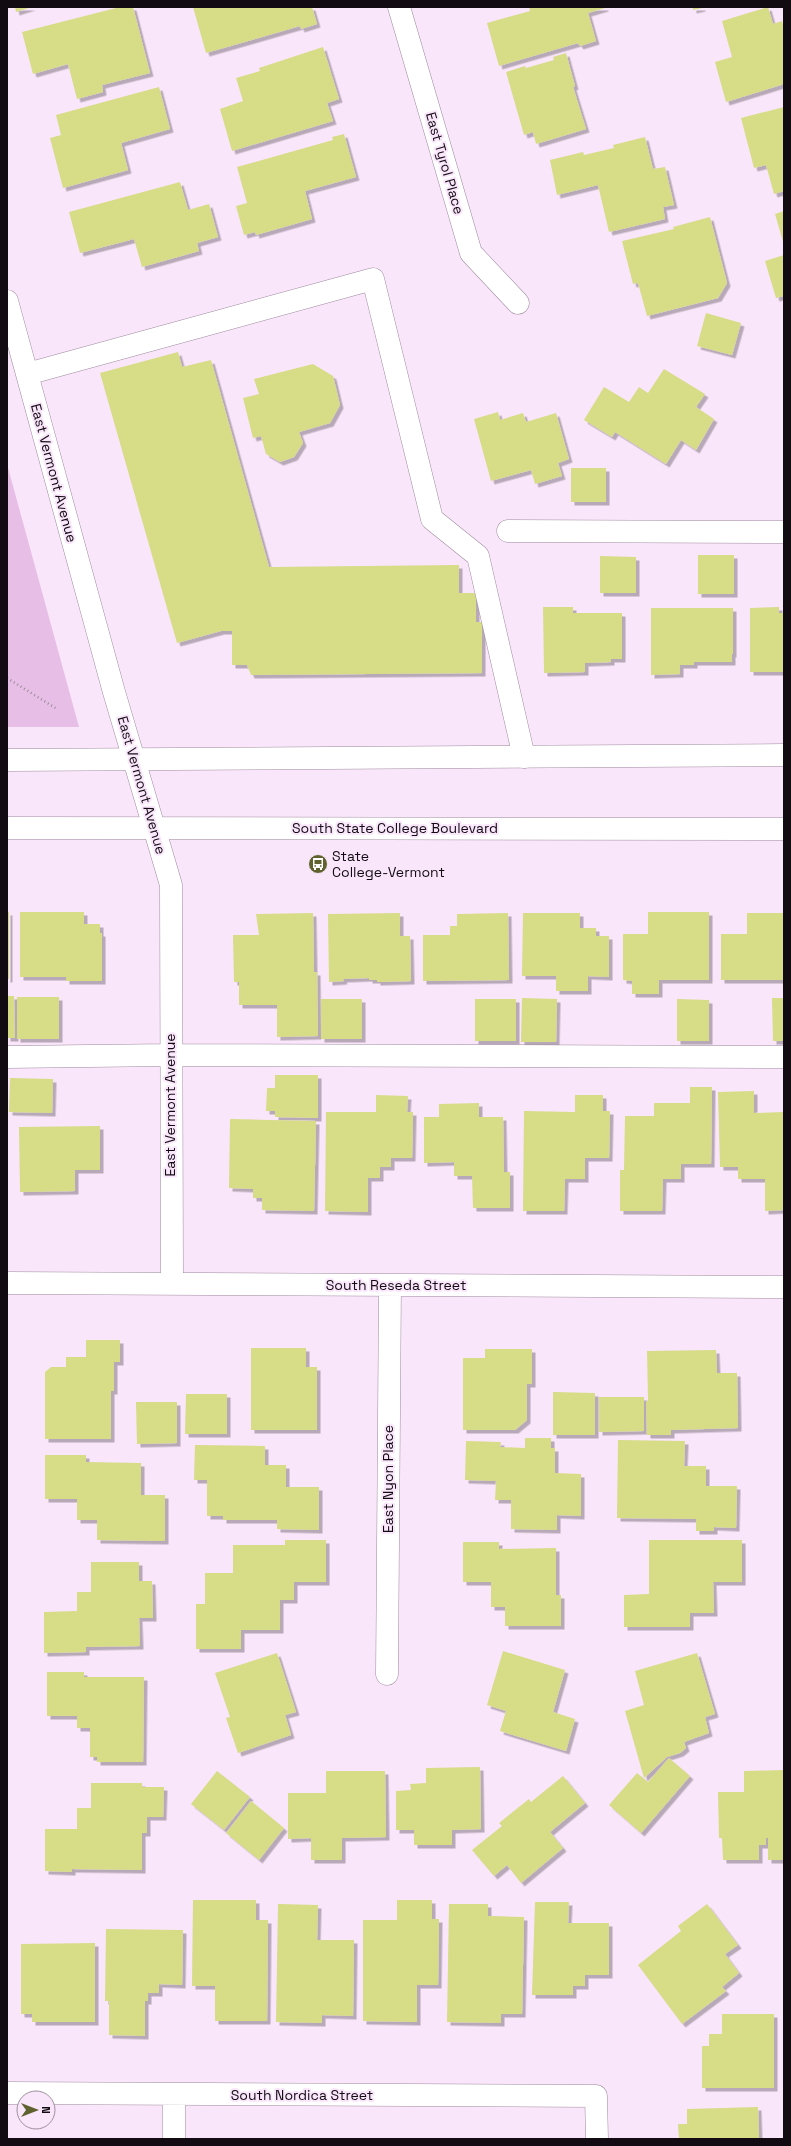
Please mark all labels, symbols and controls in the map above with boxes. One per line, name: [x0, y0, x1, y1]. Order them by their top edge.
street label: East Tyrol Place: [422, 110, 468, 216]
street label: East Vermont Avenue: [27, 402, 81, 544]
street label: East Vermont Avenue: [114, 714, 170, 856]
street label: South State College Boulevard: [292, 819, 498, 837]
place label: State College-Vermont: [332, 847, 445, 881]
bus stop icon: State College-Vermont: [307, 853, 329, 875]
street label: East Vermont Avenue: [161, 1033, 179, 1177]
street label: South Reseda Street: [326, 1276, 466, 1294]
street label: East Nyon Place: [379, 1425, 397, 1533]
street label: South Nordica Street: [231, 2086, 373, 2104]
north arrow: [16, 2090, 56, 2130]
text: N: [39, 2106, 53, 2114]

